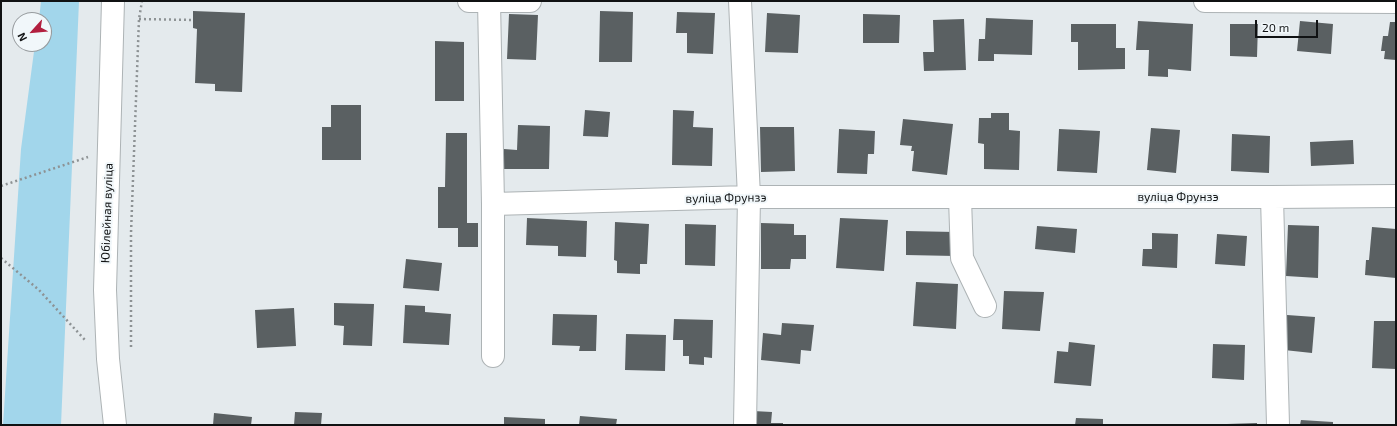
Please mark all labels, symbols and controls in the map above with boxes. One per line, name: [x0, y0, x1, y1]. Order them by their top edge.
north arrow: [12, 12, 52, 52]
scale bar: [1257, 12, 1320, 38]
text: 20 m: [1262, 20, 1289, 34]
text: N: [14, 31, 29, 44]
street label: Юбілейная вуліца: [98, 163, 116, 263]
street label: вуліца Фрунзэ: [685, 190, 767, 206]
street label: вуліца Фрунзэ: [1138, 190, 1218, 204]

